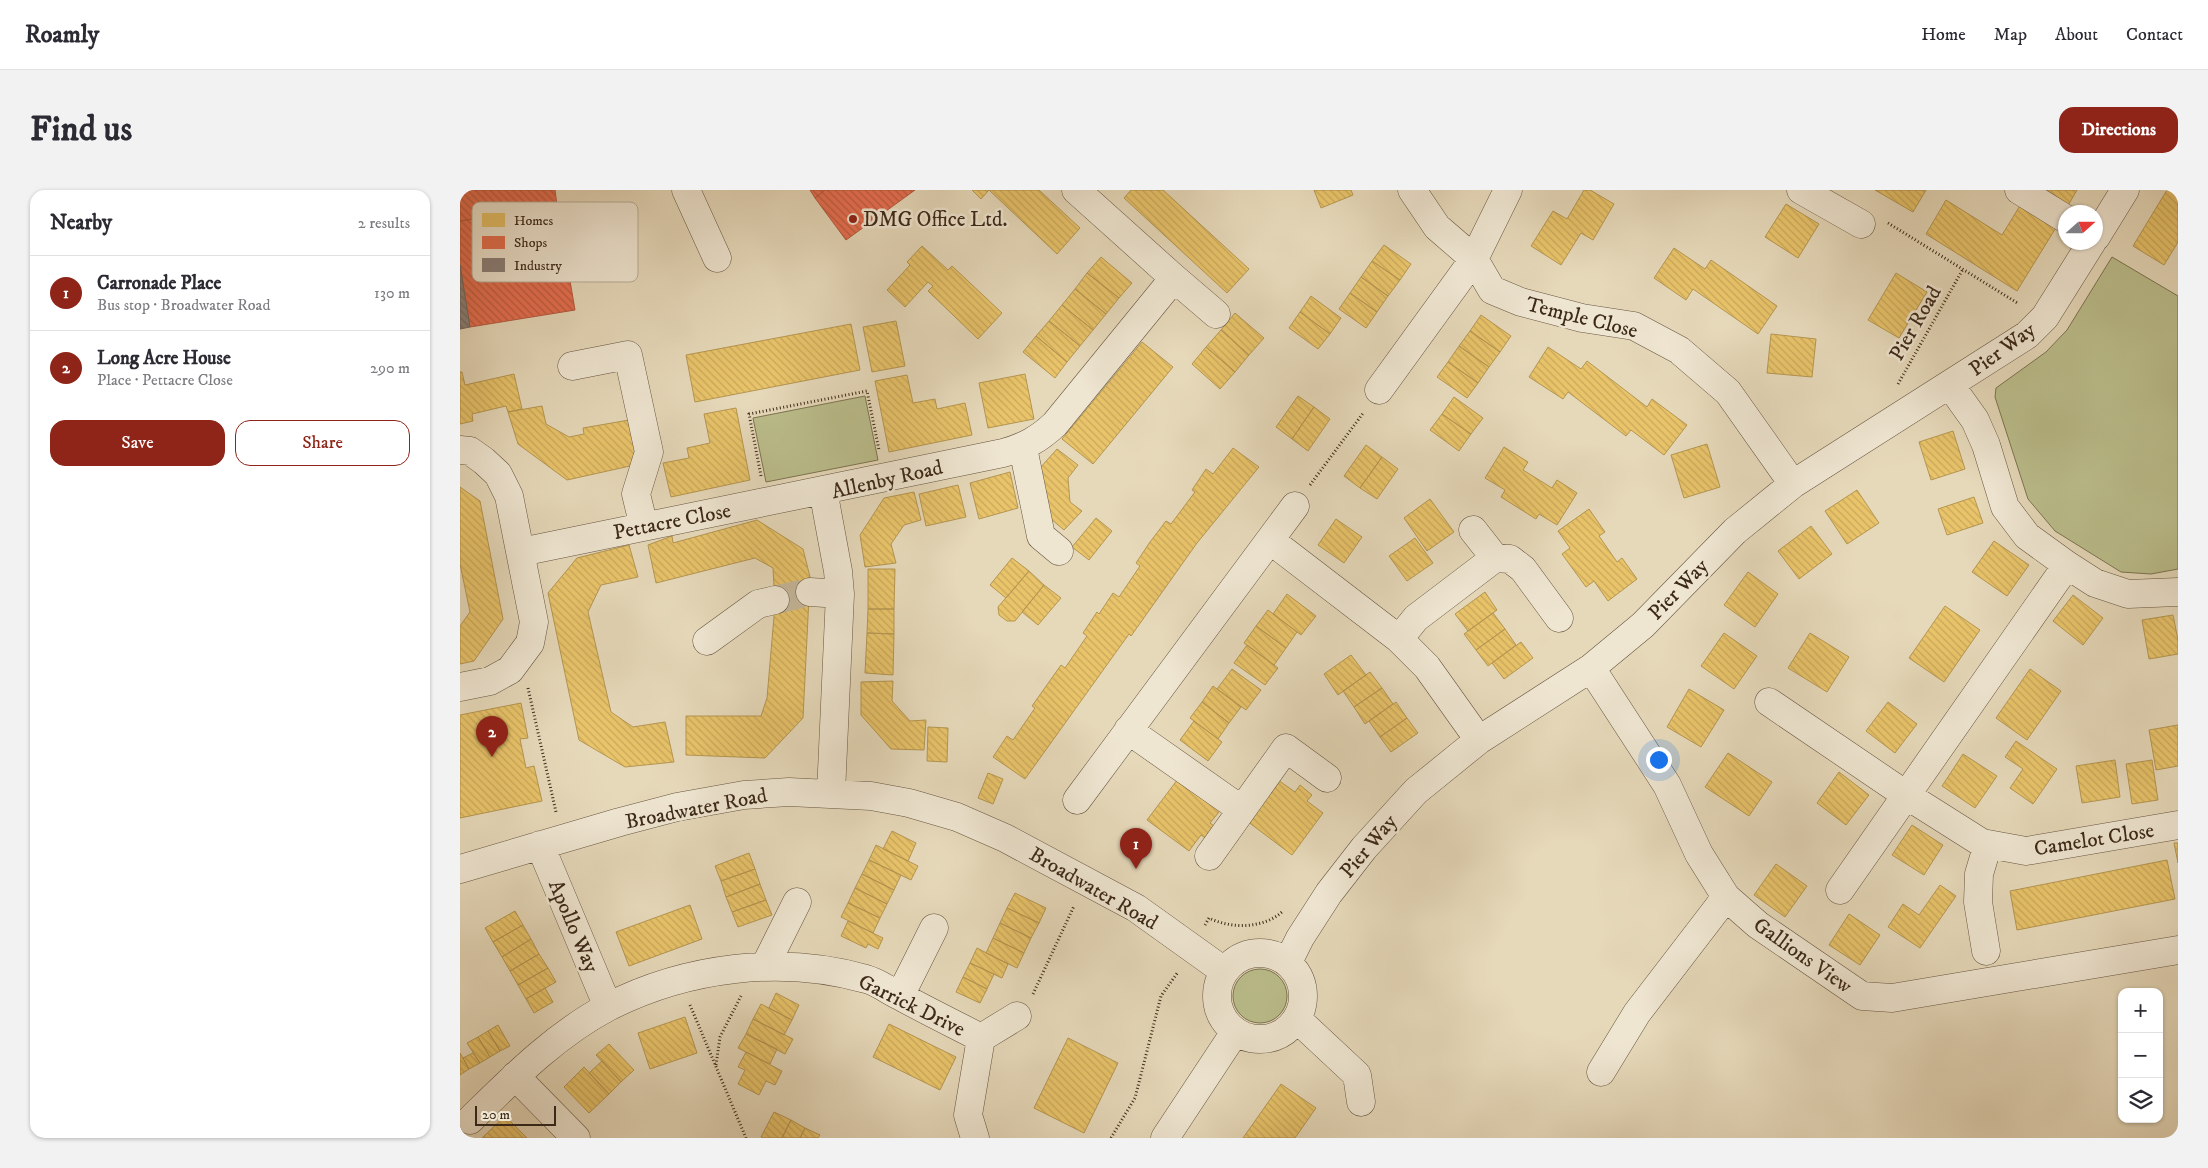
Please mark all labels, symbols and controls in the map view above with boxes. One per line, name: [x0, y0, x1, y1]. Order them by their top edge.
text: Roamly: [25, 20, 99, 50]
text: Home: [1921, 24, 1966, 46]
text: Map: [1994, 24, 2027, 46]
text: About: [2055, 24, 2098, 46]
text: Contact: [2126, 24, 2183, 46]
button: Directions: [2059, 107, 2178, 153]
text: Find us: [30, 108, 132, 152]
legend: [472, 202, 638, 282]
north arrow: [2058, 205, 2103, 250]
place label: DMG Office Ltd.: [863, 207, 1008, 233]
text: Nearby: [50, 210, 112, 236]
text: Homes: [514, 212, 554, 230]
text: 2 results: [358, 213, 410, 233]
marker: DMG Office Ltd.: [847, 213, 859, 225]
text: Shops: [514, 234, 547, 252]
text: Industry: [514, 257, 562, 275]
text: Carronade Place: [97, 272, 221, 295]
street label: Pier Road: [1884, 281, 1948, 366]
text: 1: [63, 283, 69, 303]
text: 130 m: [374, 283, 410, 303]
street label: Temple Close: [1523, 292, 1641, 344]
text: Bus stop · Broadwater Road: [97, 295, 270, 315]
street label: Pier Way: [1964, 317, 2042, 382]
text: Long Acre House: [97, 347, 231, 370]
text: 2: [62, 358, 70, 378]
text: 290 m: [370, 358, 410, 378]
text: Place · Pettacre Close: [97, 370, 233, 390]
button: Save: [50, 420, 225, 466]
button: Share: [235, 420, 410, 466]
street label: Allenby Road: [829, 454, 946, 505]
street label: Pettacre Close: [611, 498, 733, 546]
street label: Pier Way: [1643, 553, 1715, 626]
pin: 2: [476, 716, 508, 757]
your location: [1646, 747, 1672, 773]
street label: Broadwater Road: [623, 782, 770, 835]
street label: Pier Way: [1335, 809, 1404, 884]
street label: Camelot Close: [2032, 818, 2156, 862]
pin: 1: [1120, 828, 1152, 869]
street label: Broadwater Road: [1025, 842, 1163, 936]
street label: Apollo Way: [542, 876, 605, 978]
street label: Gallions View: [1748, 912, 1857, 1000]
street label: Garrick Drive: [854, 969, 969, 1043]
map controls: [2118, 988, 2163, 1123]
button: +: [2118, 988, 2163, 1033]
button: −: [2118, 1033, 2163, 1078]
button: layers: [2118, 1078, 2163, 1123]
scale bar: [475, 1103, 556, 1126]
text: 20 m: [482, 1106, 510, 1124]

